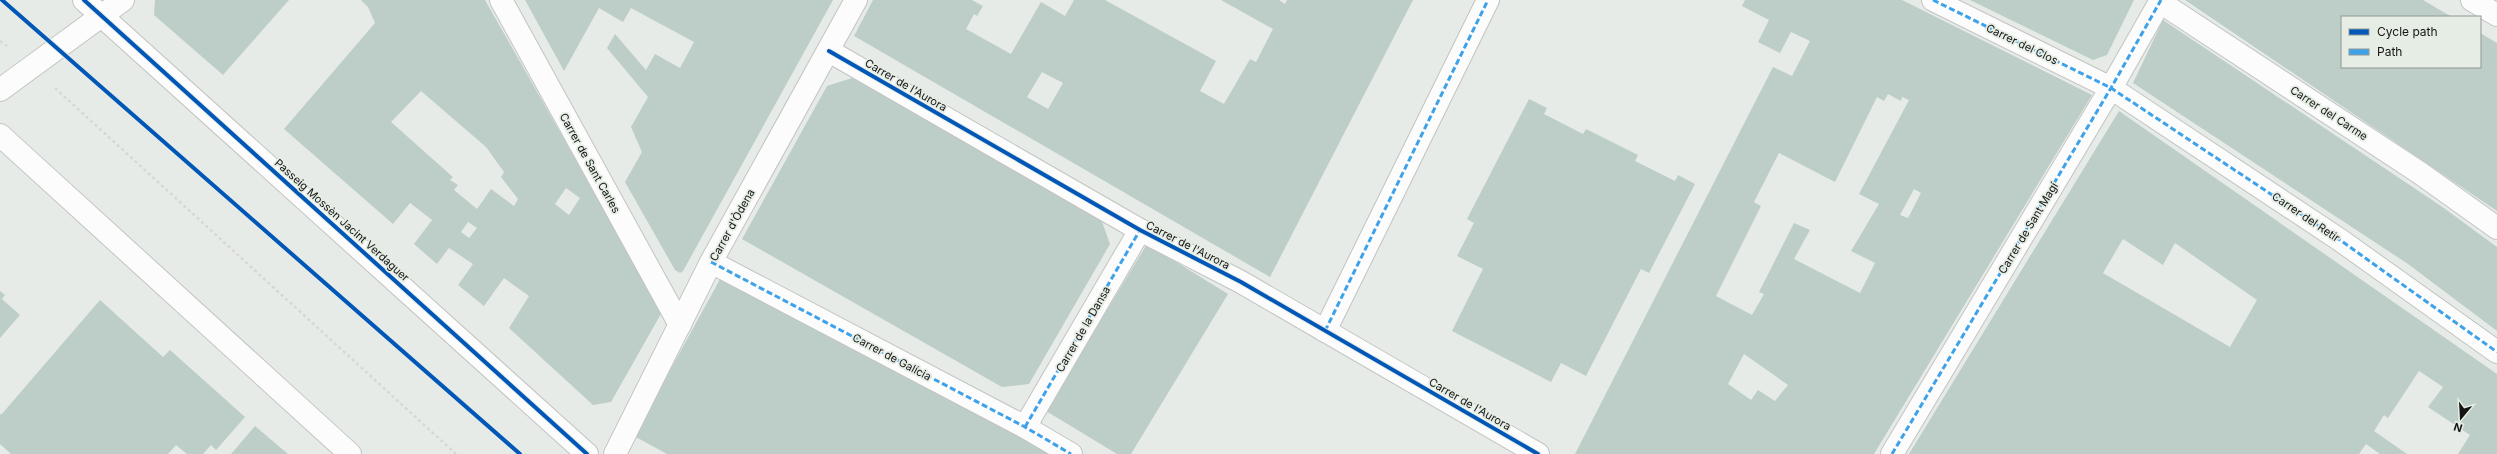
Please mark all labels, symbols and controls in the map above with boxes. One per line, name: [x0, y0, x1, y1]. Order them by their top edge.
legend: [2341, 16, 2481, 68]
street label: Carrer del Clos: [1984, 21, 2060, 68]
text: Cycle path: [2377, 24, 2438, 39]
text: Path: [2377, 44, 2402, 59]
street label: Carrer de l'Aurora: [862, 56, 950, 114]
street label: Carrer del Carme: [2288, 83, 2370, 143]
street label: Carrer de Sant Carles: [557, 111, 623, 216]
street label: Passeig Mossèn Jacint Verdaguer: [272, 156, 412, 284]
street label: Carrer de Sant Magí: [1995, 179, 2061, 276]
street label: Carrer d'Òdena: [706, 186, 758, 264]
street label: Carrer del Retir: [2269, 189, 2343, 245]
street label: Carrer de l'Aurora: [1144, 218, 1232, 272]
street label: Carrer de la Dansa: [1053, 284, 1113, 374]
street label: Carrer de Galícia: [850, 330, 934, 384]
street label: Carrer de l'Aurora: [1426, 375, 1514, 433]
north arrow: [2441, 398, 2481, 438]
text: N: [2452, 420, 2464, 435]

